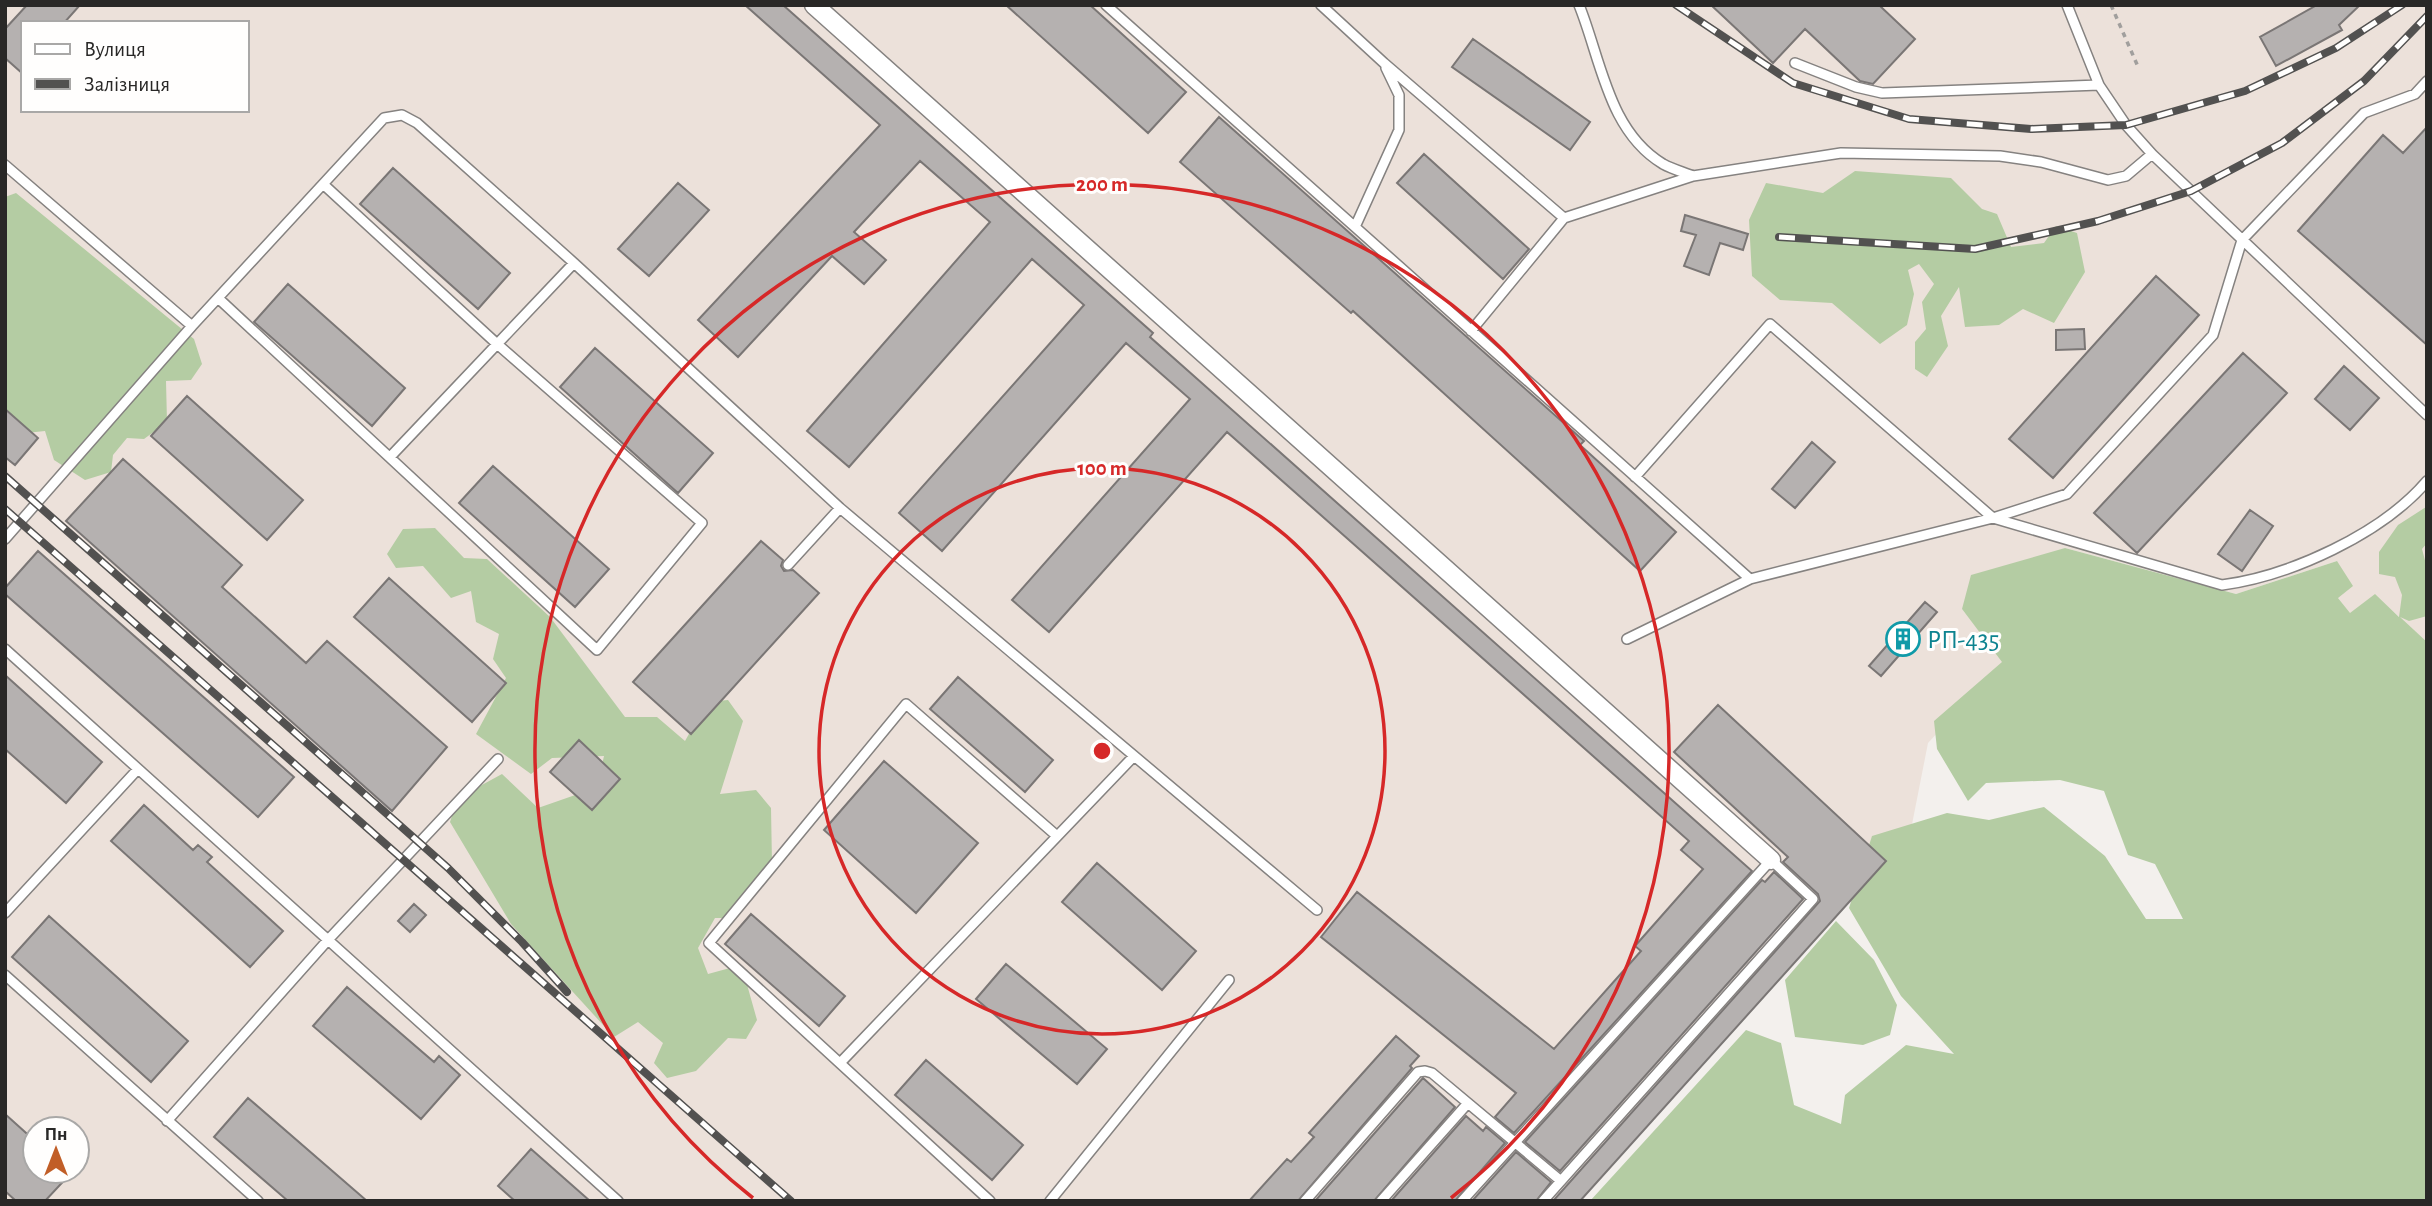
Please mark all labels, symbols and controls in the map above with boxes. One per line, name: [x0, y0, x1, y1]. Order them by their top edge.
legend: [21, 21, 248, 112]
text: Вулиця: [84, 39, 146, 60]
text: Залізниця: [84, 74, 170, 95]
text: 200 m: [1076, 174, 1128, 195]
text: 100 m: [1077, 458, 1127, 479]
building icon: РП-435: [1884, 620, 1922, 658]
place label: РП-435: [1927, 627, 1999, 653]
centre of rings: [1090, 739, 1114, 763]
north arrow: [21, 1115, 91, 1185]
text: Пн: [44, 1125, 68, 1144]

